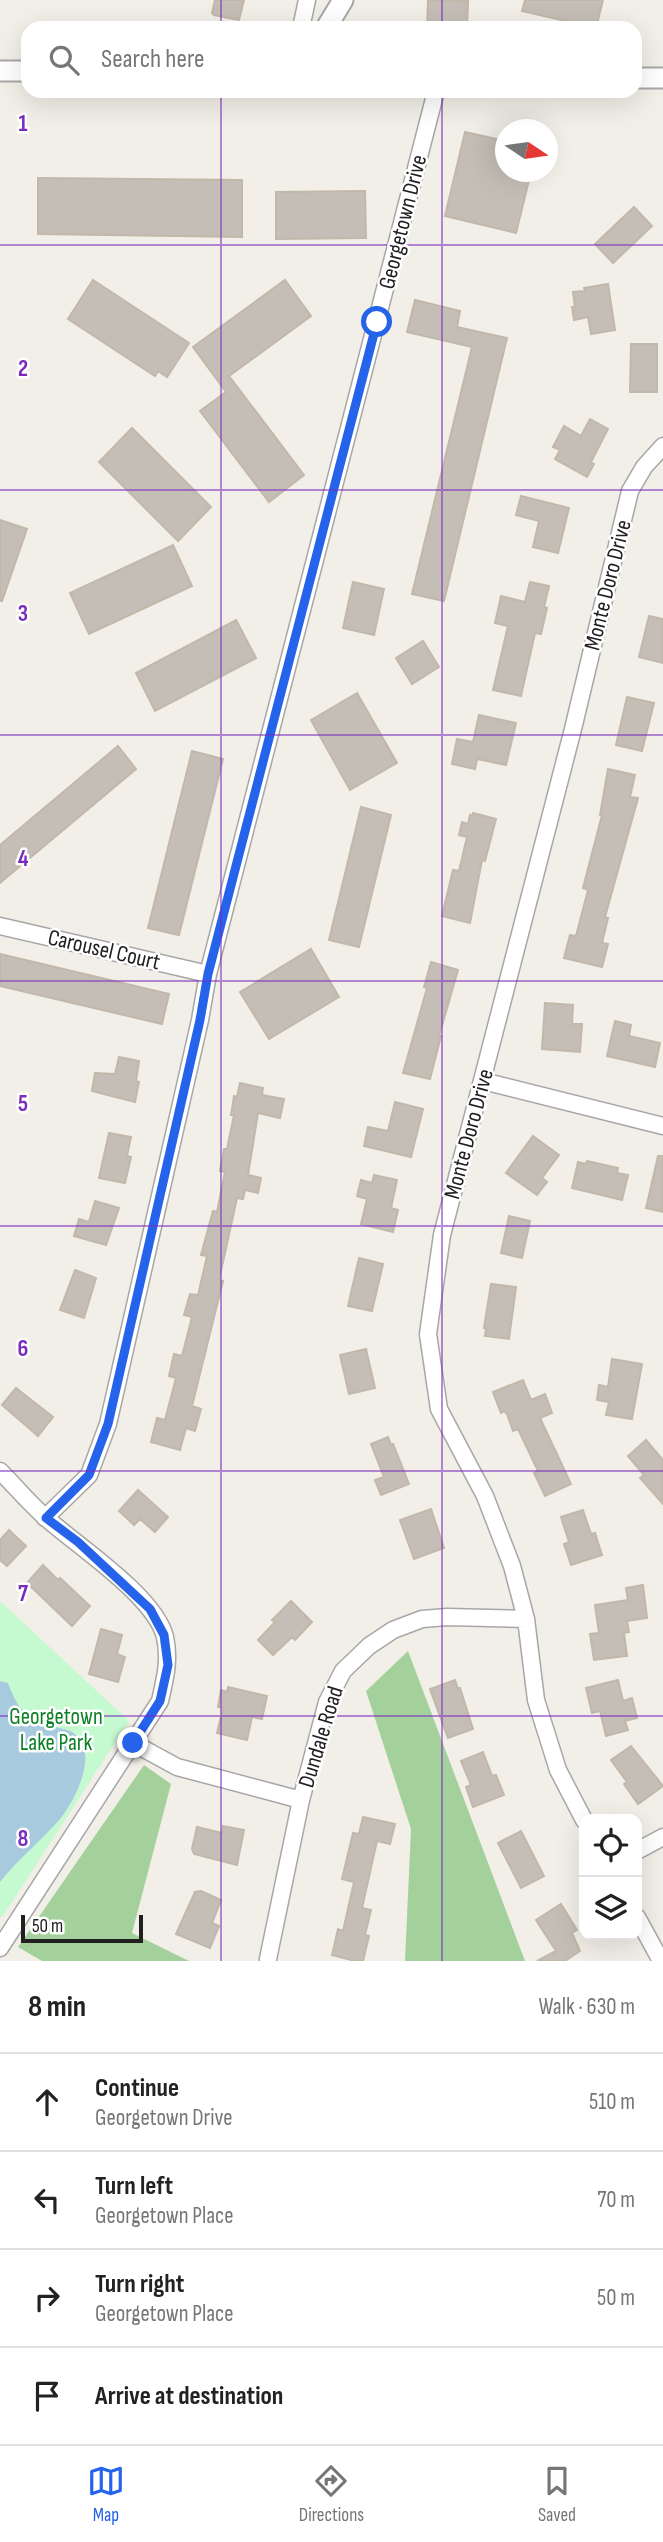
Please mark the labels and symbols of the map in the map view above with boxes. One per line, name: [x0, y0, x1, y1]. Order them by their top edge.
text: 1: [18, 110, 28, 138]
north arrow: [495, 119, 558, 182]
street label: Georgetown Drive: [373, 152, 433, 292]
route start: [361, 306, 392, 337]
text: 2: [18, 355, 28, 383]
street label: Monte Doro Drive: [578, 517, 638, 653]
text: 3: [18, 600, 28, 628]
text: 4: [18, 845, 29, 873]
street label: Carousel Court: [45, 923, 163, 977]
street label: Monte Doro Drive: [438, 1066, 500, 1202]
text: 5: [18, 1090, 28, 1118]
text: 6: [18, 1335, 28, 1363]
text: 7: [18, 1580, 28, 1608]
street label: Dundale Road: [292, 1683, 350, 1791]
park label: Georgetown Lake Park: [9, 1703, 103, 1757]
route end: [117, 1727, 148, 1758]
text: 8: [18, 1825, 29, 1853]
scale bar: [21, 1912, 144, 1944]

